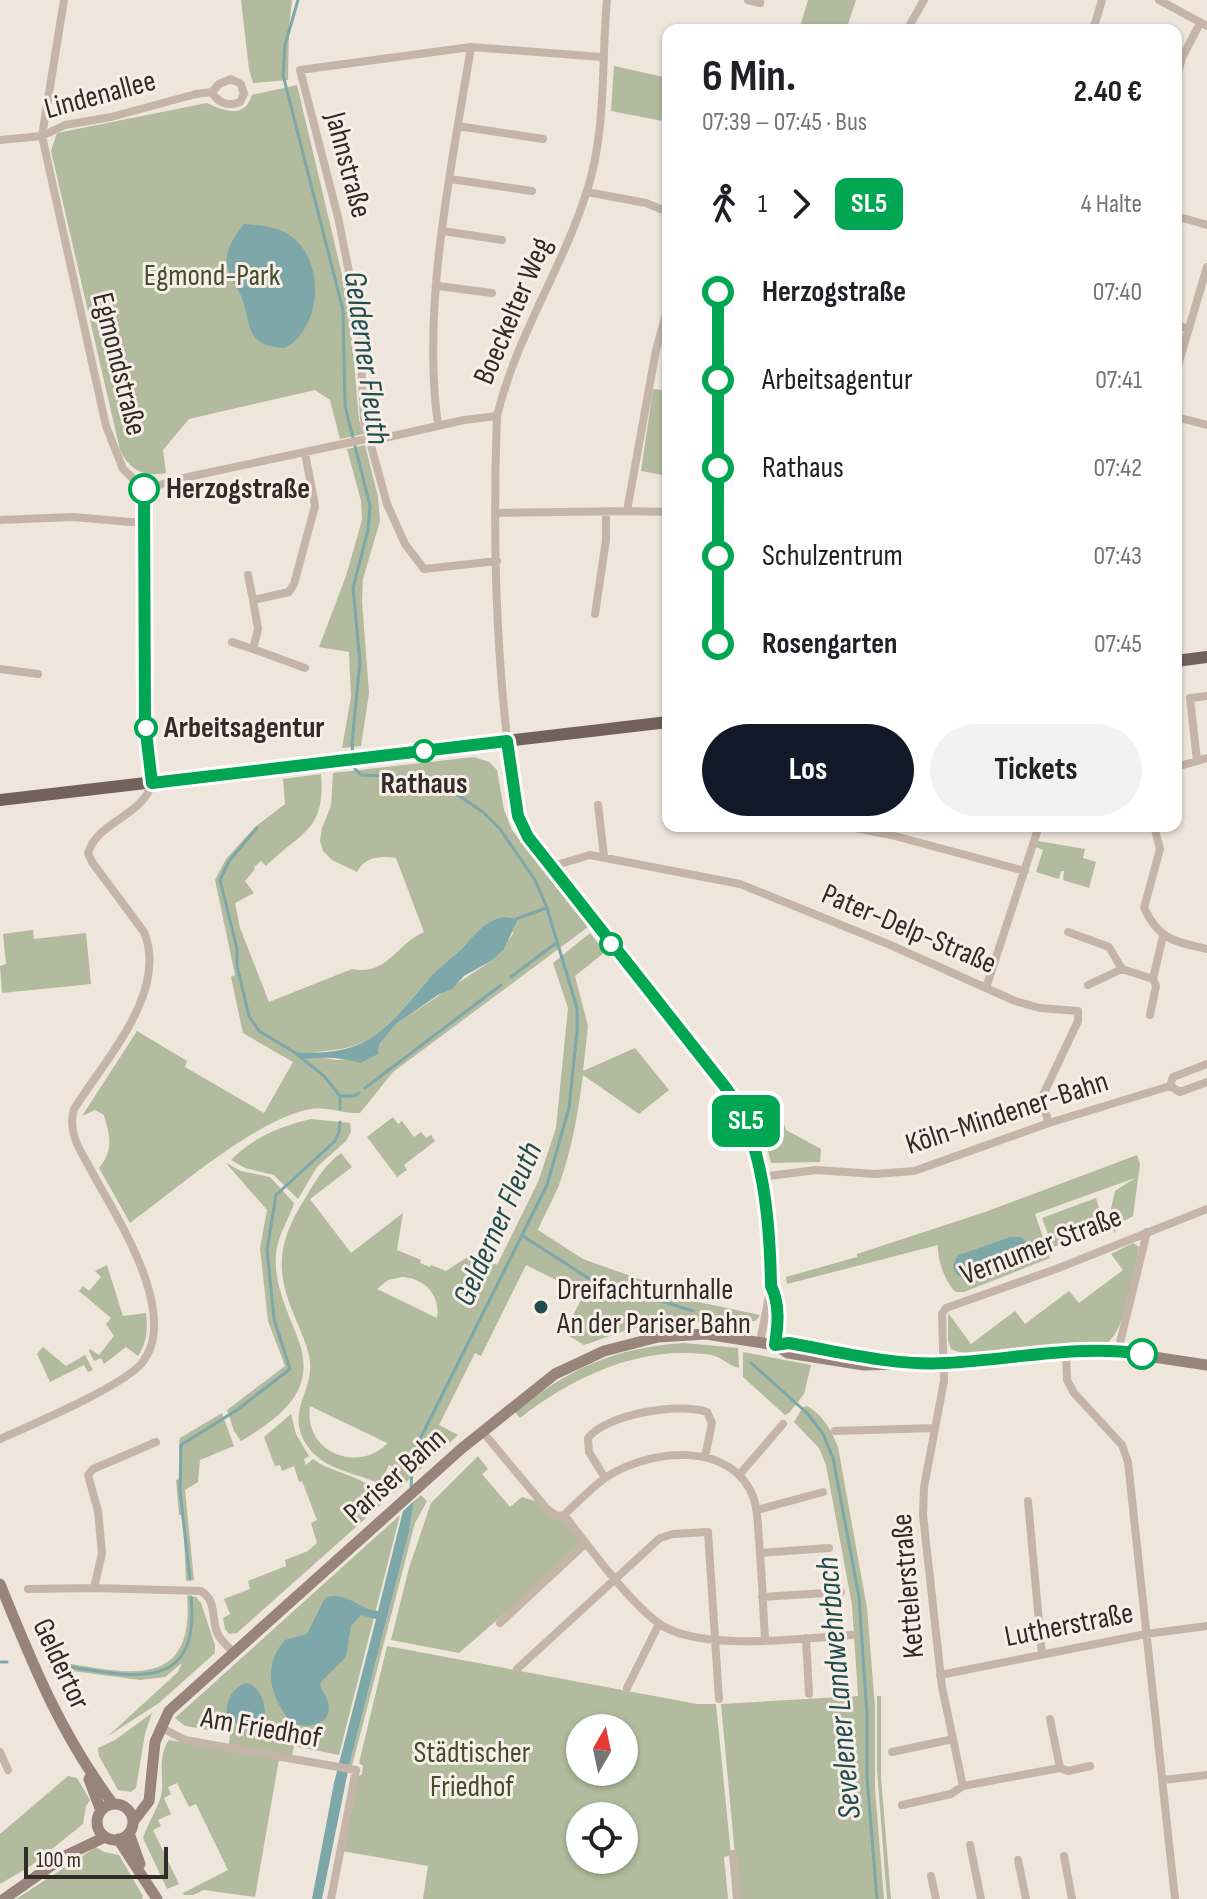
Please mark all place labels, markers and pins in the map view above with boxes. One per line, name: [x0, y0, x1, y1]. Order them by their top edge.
place label: Herzogstraße: [166, 471, 310, 507]
marker: Herzogstraße: [129, 474, 159, 504]
place label: Arbeitsagentur: [163, 710, 325, 746]
marker: Arbeitsagentur: [135, 717, 157, 739]
marker: Rathaus: [413, 740, 435, 762]
place label: Rathaus: [381, 766, 467, 802]
unlabelled marker: [600, 933, 622, 955]
place label: Dreifachturnhalle An der Pariser Bahn: [556, 1272, 751, 1342]
marker: Dreifachturnhalle An der Pariser Bahn: [532, 1298, 550, 1316]
unlabelled marker: [1127, 1339, 1157, 1369]

